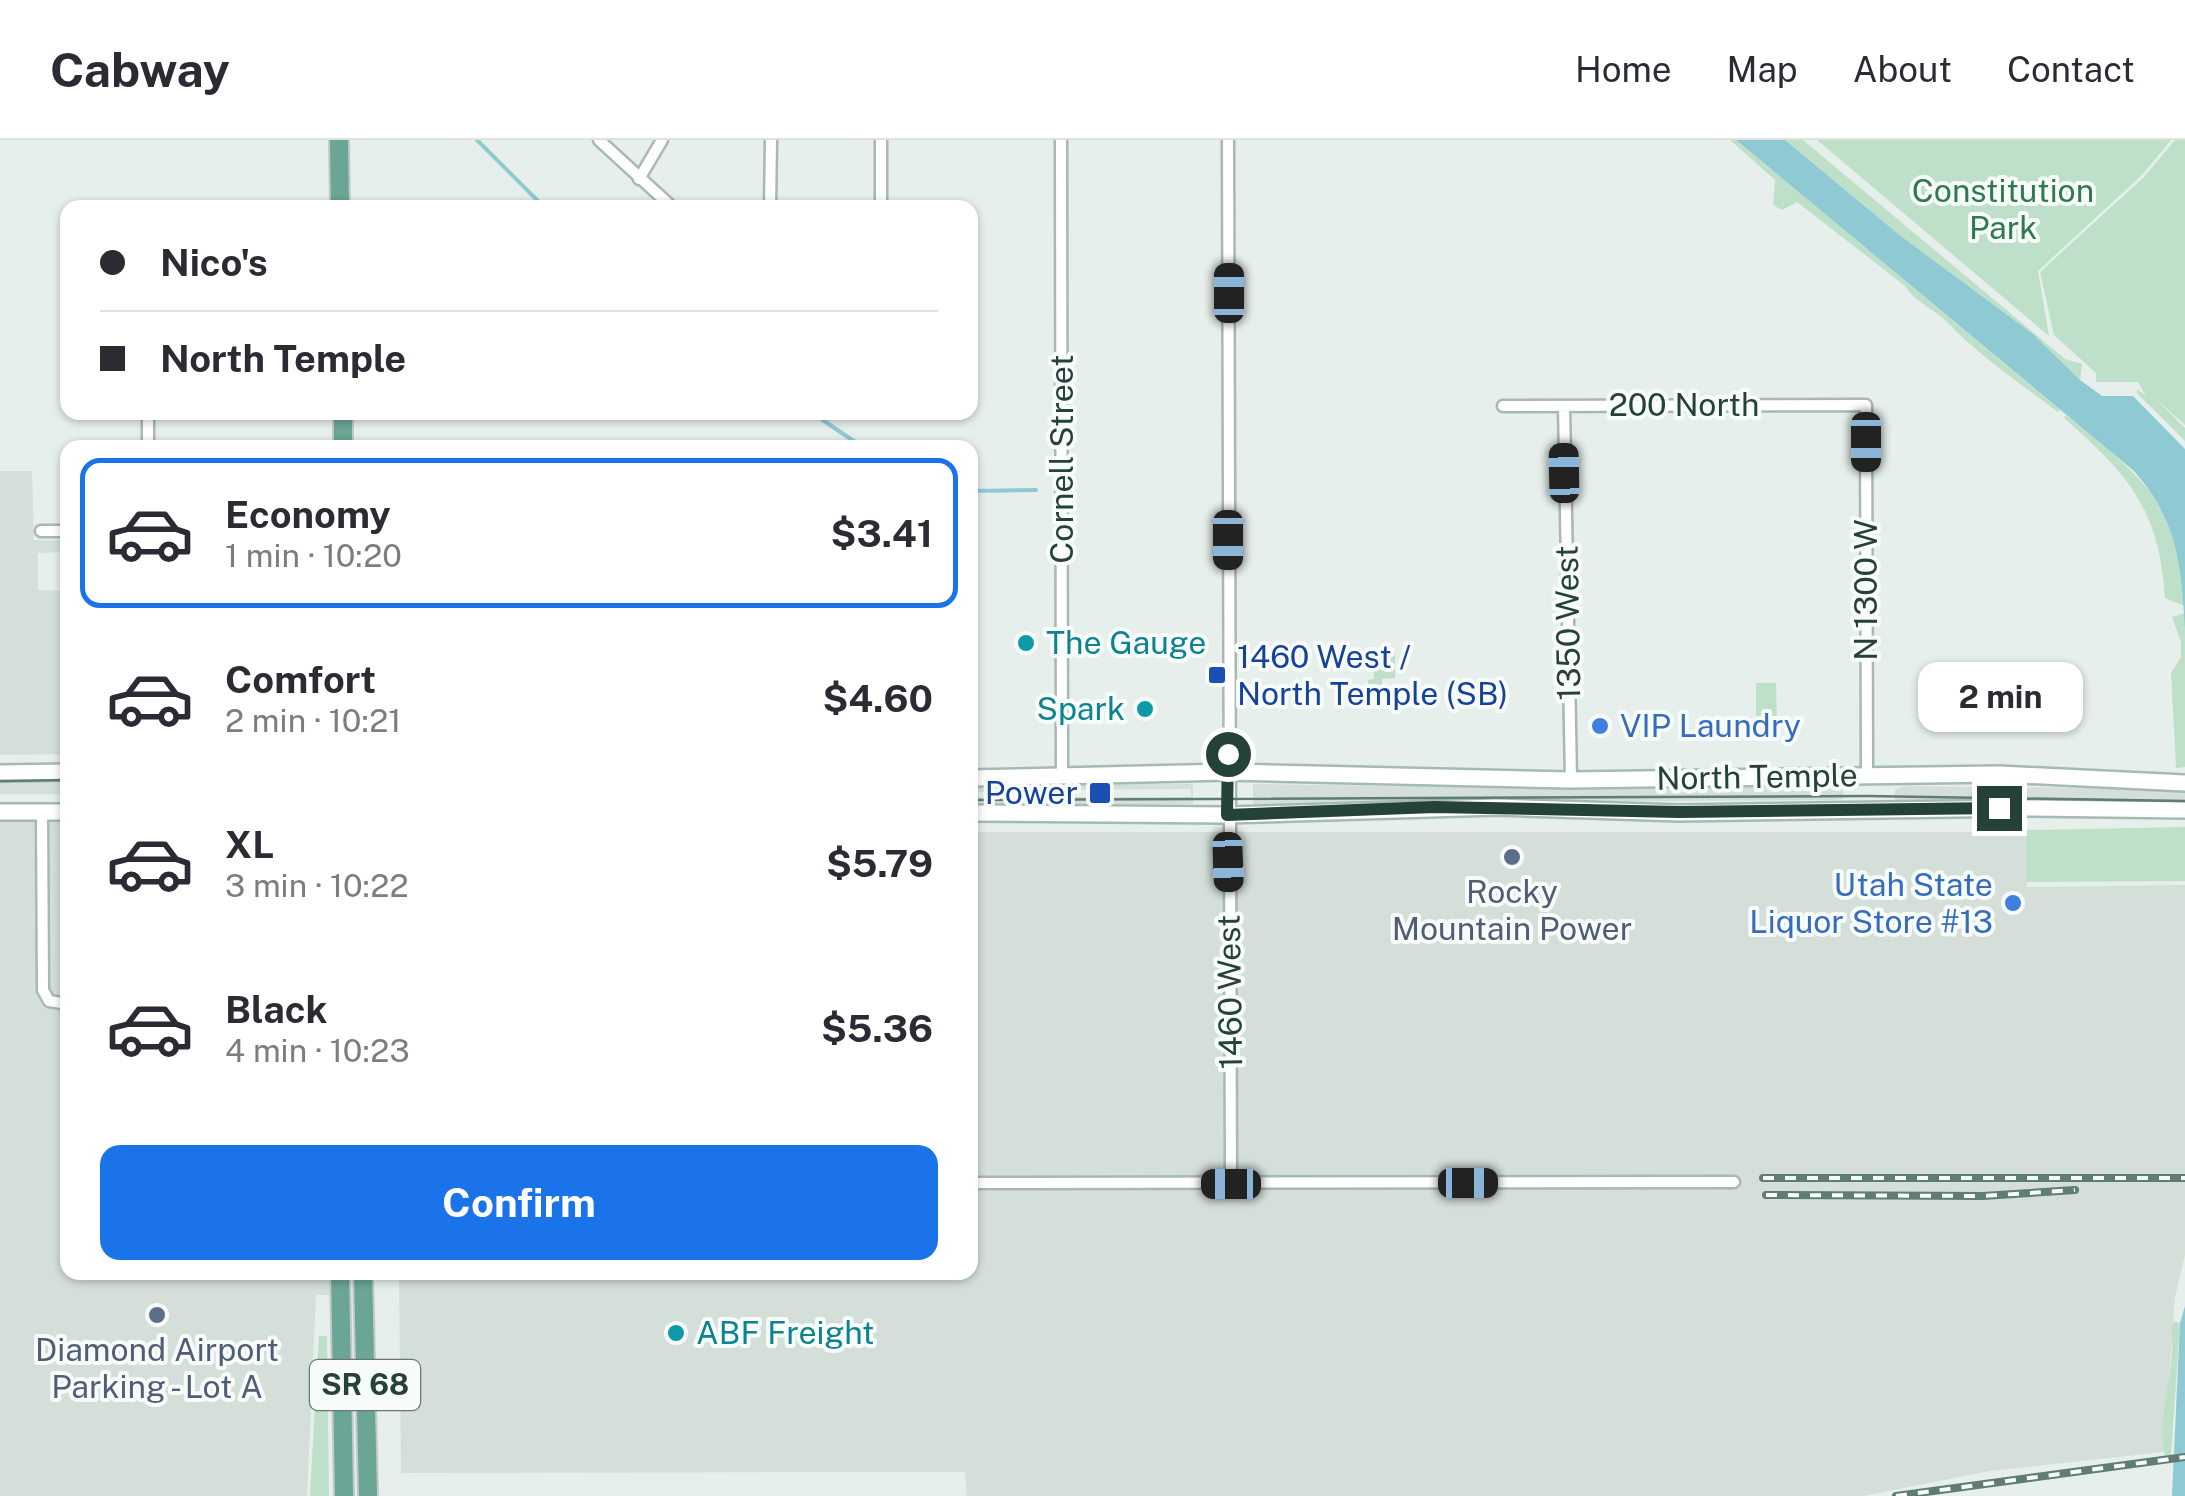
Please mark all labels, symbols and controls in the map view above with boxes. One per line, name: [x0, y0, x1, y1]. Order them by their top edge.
text: Cabway: [50, 41, 230, 98]
text: Home: [1575, 49, 1672, 90]
text: Map: [1727, 49, 1798, 90]
text: About: [1853, 49, 1952, 90]
text: Contact: [2007, 49, 2135, 90]
park label: Constitution Park: [1912, 172, 2094, 246]
text: Nico's: [160, 240, 268, 285]
car: [1214, 263, 1244, 323]
text: North Temple: [160, 336, 406, 381]
street label: Cornell Street: [1043, 354, 1080, 564]
street label: 200 North: [1609, 386, 1759, 423]
car: [1851, 412, 1881, 472]
car: [1548, 443, 1580, 503]
icon: car: [105, 488, 195, 578]
text: Economy: [225, 492, 391, 537]
car: [1213, 510, 1243, 570]
text: $3.41: [831, 511, 933, 556]
street label: N 1300 W: [1847, 519, 1884, 661]
text: 1 min · 10:20: [225, 537, 402, 574]
street label: 1350 West: [1548, 545, 1587, 701]
place label: The Gauge: [1046, 624, 1206, 661]
marker: The Gauge: [1015, 632, 1037, 654]
place label: 1460 West / North Temple (SB): [1237, 638, 1508, 712]
icon: car: [105, 653, 195, 743]
text: Comfort: [225, 657, 376, 702]
callout: 2 min: [1916, 663, 2082, 733]
marker: 1460 West / North Temple (SB): [1206, 664, 1228, 686]
text: $4.60: [823, 676, 933, 721]
text: 2 min: [1959, 678, 2042, 715]
place label: Spark: [1037, 690, 1125, 727]
marker: Spark: [1134, 698, 1156, 720]
text: 2 min · 10:21: [225, 702, 401, 739]
place label: VIP Laundry: [1620, 707, 1801, 744]
marker: VIP Laundry: [1589, 715, 1611, 737]
route start: [1206, 732, 1251, 777]
street label: North Temple: [1656, 756, 1858, 797]
place label: Power: [985, 774, 1078, 811]
marker: Power: [1087, 780, 1113, 806]
route end: [1977, 786, 2022, 831]
icon: car: [105, 818, 195, 908]
text: XL: [225, 822, 274, 867]
car: [1212, 831, 1244, 893]
text: $5.79: [826, 841, 933, 886]
marker: Rocky Mountain Power: [1501, 846, 1523, 868]
place label: Utah State Liquor Store #13: [1749, 866, 1993, 940]
text: 3 min · 10:22: [225, 867, 409, 904]
place label: Rocky Mountain Power: [1392, 873, 1632, 947]
marker: Utah State Liquor Store #13: [2002, 892, 2024, 914]
street label: 1460 West: [1210, 914, 1249, 1070]
icon: car: [105, 983, 195, 1073]
text: Black: [225, 987, 328, 1032]
text: $5.36: [821, 1006, 933, 1051]
text: 4 min · 10:23: [225, 1032, 410, 1069]
button: Confirm: [100, 1145, 938, 1260]
car: [1438, 1168, 1498, 1198]
car: [1201, 1169, 1261, 1199]
marker: Diamond Airport Parking - Lot A: [146, 1304, 168, 1326]
place label: ABF Freight: [696, 1314, 875, 1351]
marker: ABF Freight: [665, 1322, 687, 1344]
place label: Diamond Airport Parking - Lot A: [35, 1331, 279, 1405]
road number: SR 68: [310, 1360, 420, 1410]

